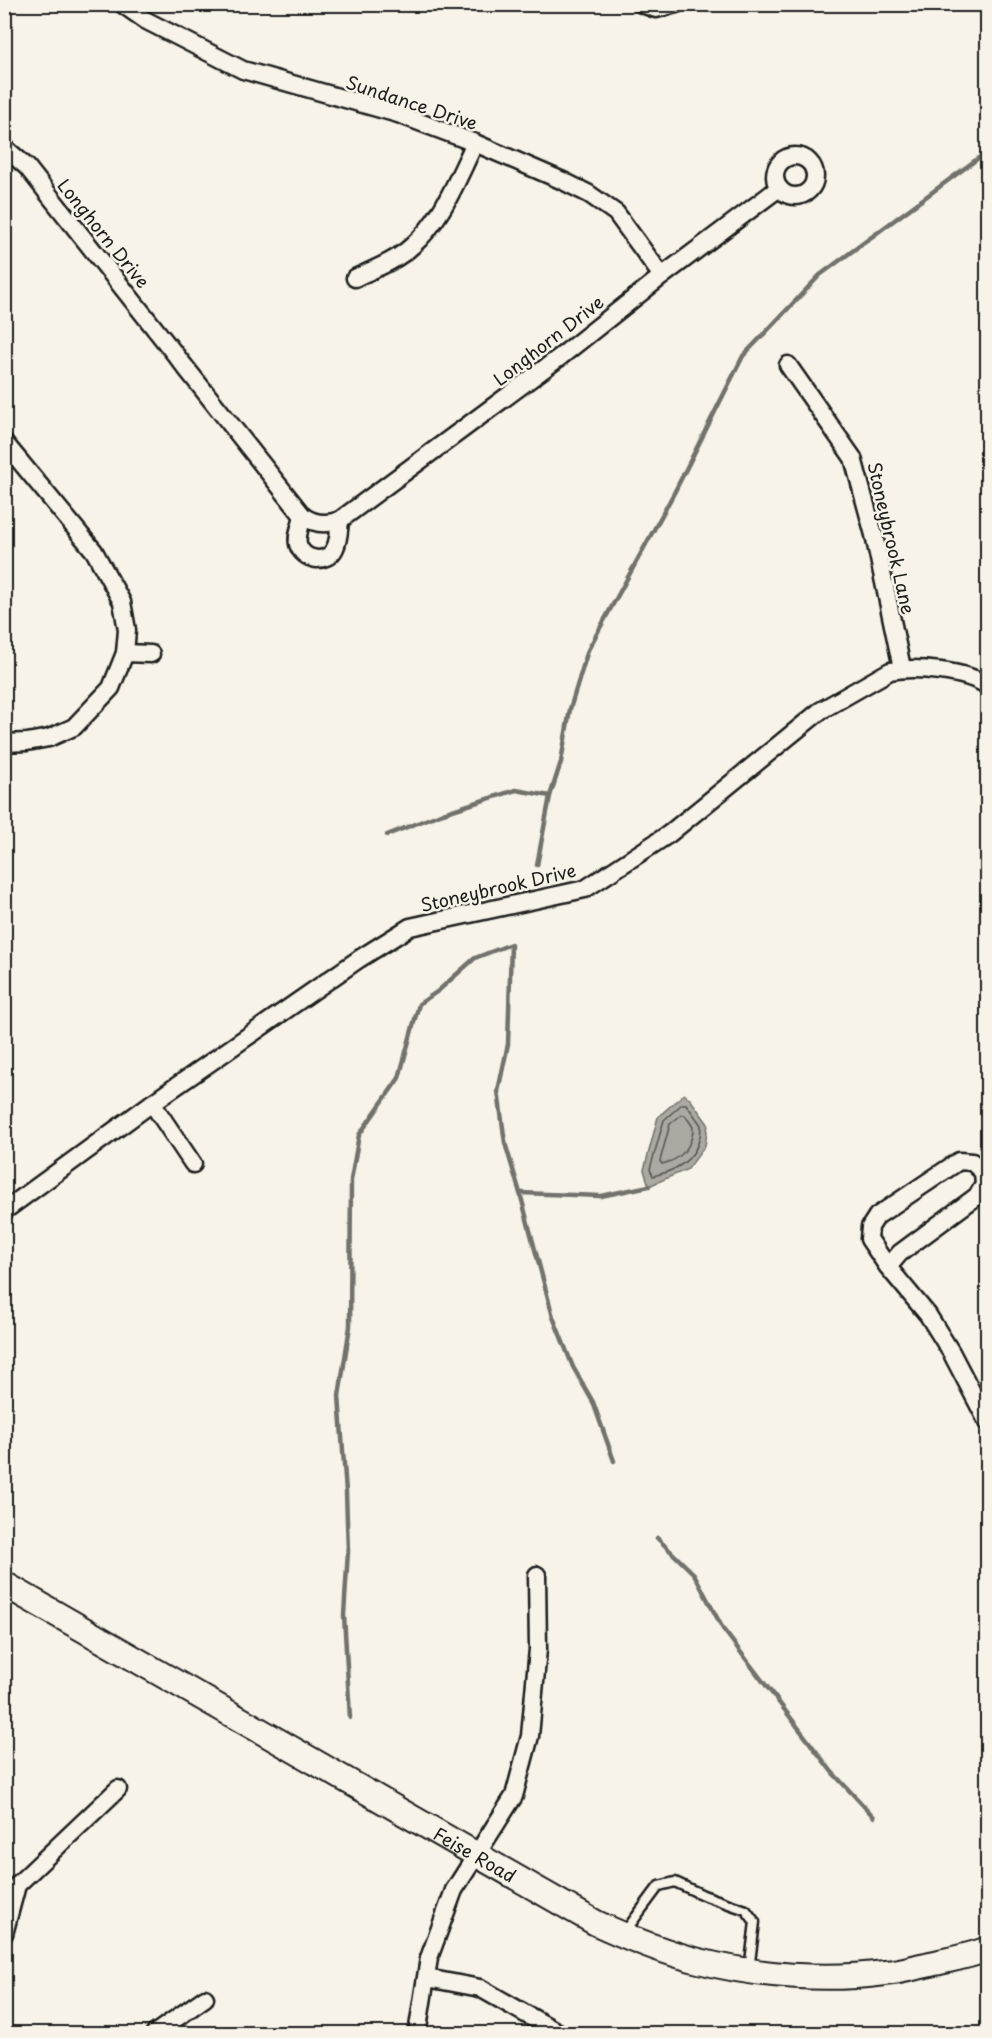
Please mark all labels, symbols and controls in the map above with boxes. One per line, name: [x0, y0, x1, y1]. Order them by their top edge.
street label: Sundance Drive: [343, 68, 482, 136]
street label: Longhorn Drive: [51, 173, 157, 293]
street label: Longhorn Drive: [487, 288, 609, 392]
street label: Stoneybrook Lane: [861, 459, 923, 617]
street label: Stoneybrook Drive: [417, 856, 579, 918]
street label: Feise Road: [429, 1819, 522, 1888]

